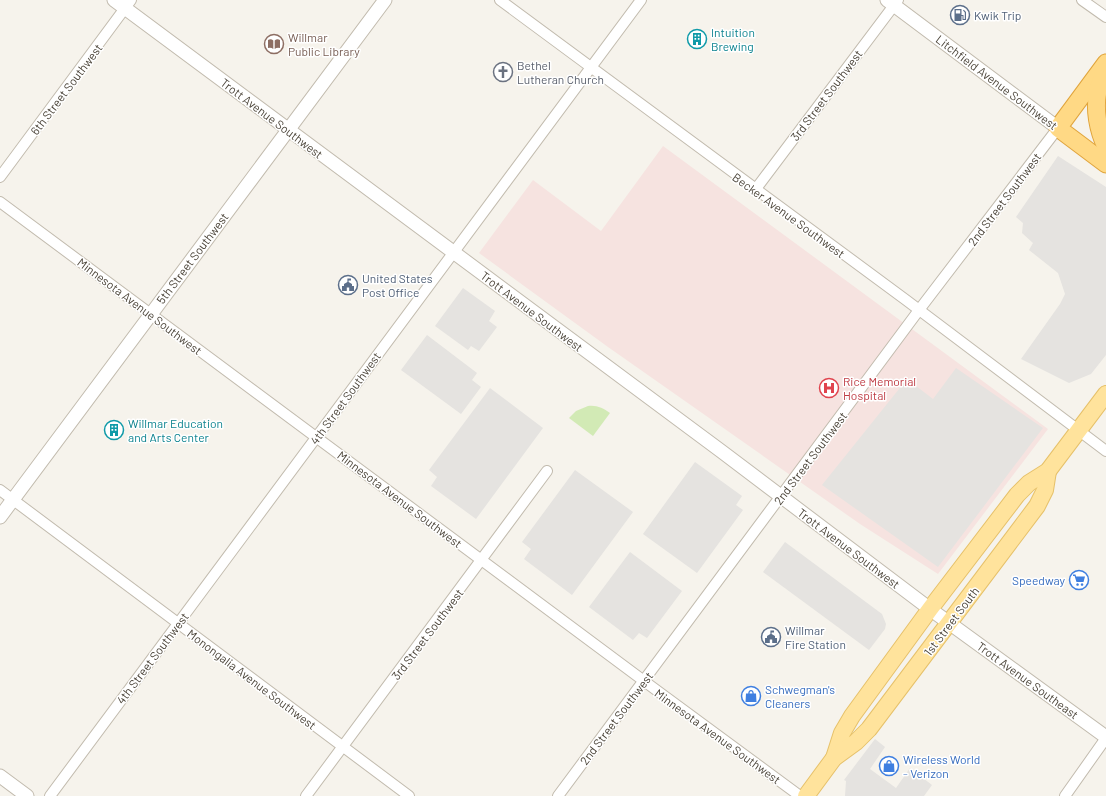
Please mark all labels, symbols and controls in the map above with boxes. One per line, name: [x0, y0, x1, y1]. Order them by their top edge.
fuel station icon: Kwik Trip: [949, 4, 971, 26]
place label: Kwik Trip: [974, 8, 1021, 22]
place label: Intuition Brewing: [711, 25, 755, 53]
building icon: Intuition Brewing: [686, 28, 708, 50]
place label: Willmar Public Library: [288, 30, 360, 58]
street label: Litchfield Avenue Southwest: [934, 32, 1060, 132]
library icon: Willmar Public Library: [263, 33, 285, 55]
street label: 6th Street Southwest: [27, 41, 105, 137]
street label: 3rd Street Southwest: [787, 47, 865, 143]
place label: Bethel Lutheran Church: [517, 58, 604, 86]
church icon: Bethel Lutheran Church: [492, 61, 514, 83]
street label: Trott Avenue Southwest: [218, 75, 326, 161]
street label: 2nd Street Southwest: [965, 150, 1043, 248]
street label: Becker Avenue Southwest: [730, 170, 848, 260]
street label: 5th Street Southwest: [153, 210, 231, 306]
street label: Minnesota Avenue Southwest: [75, 255, 205, 357]
street label: Trott Avenue Southwest: [478, 268, 586, 354]
place label: United States Post Office: [362, 271, 433, 299]
public building icon: United States Post Office: [337, 274, 359, 296]
street label: 4th Street Southwest: [307, 349, 383, 447]
place label: Rice Memorial Hospital: [843, 374, 916, 402]
hospital icon: Rice Memorial Hospital: [818, 377, 840, 399]
street label: 2nd Street Southwest: [771, 409, 849, 507]
place label: Willmar Education and Arts Center: [128, 416, 223, 444]
building icon: Willmar Education and Arts Center: [103, 419, 125, 441]
street label: Minnesota Avenue Southwest: [335, 448, 465, 550]
street label: Trott Avenue Southwest: [795, 505, 903, 591]
supermarket icon: Speedway: [1068, 569, 1090, 591]
place label: Speedway: [1012, 573, 1065, 587]
street label: 1st Street South: [921, 584, 981, 658]
street label: 3rd Street Southwest: [388, 586, 466, 682]
street label: 4th Street Southwest: [113, 610, 191, 706]
place label: Willmar Fire Station: [785, 623, 846, 651]
street label: Monongalia Avenue Southwest: [185, 626, 319, 732]
public building icon: Willmar Fire Station: [760, 626, 782, 648]
street label: Trott Avenue Southeast: [975, 638, 1081, 722]
street label: 2nd Street Southwest: [577, 669, 655, 767]
place label: Schwegman's Cleaners: [765, 682, 835, 710]
shop icon: Schwegman's Cleaners: [740, 685, 762, 707]
street label: Minnesota Avenue Southwest: [652, 686, 784, 786]
place label: Wireless World - Verizon: [903, 752, 980, 780]
shop icon: Wireless World - Verizon: [878, 755, 900, 777]

